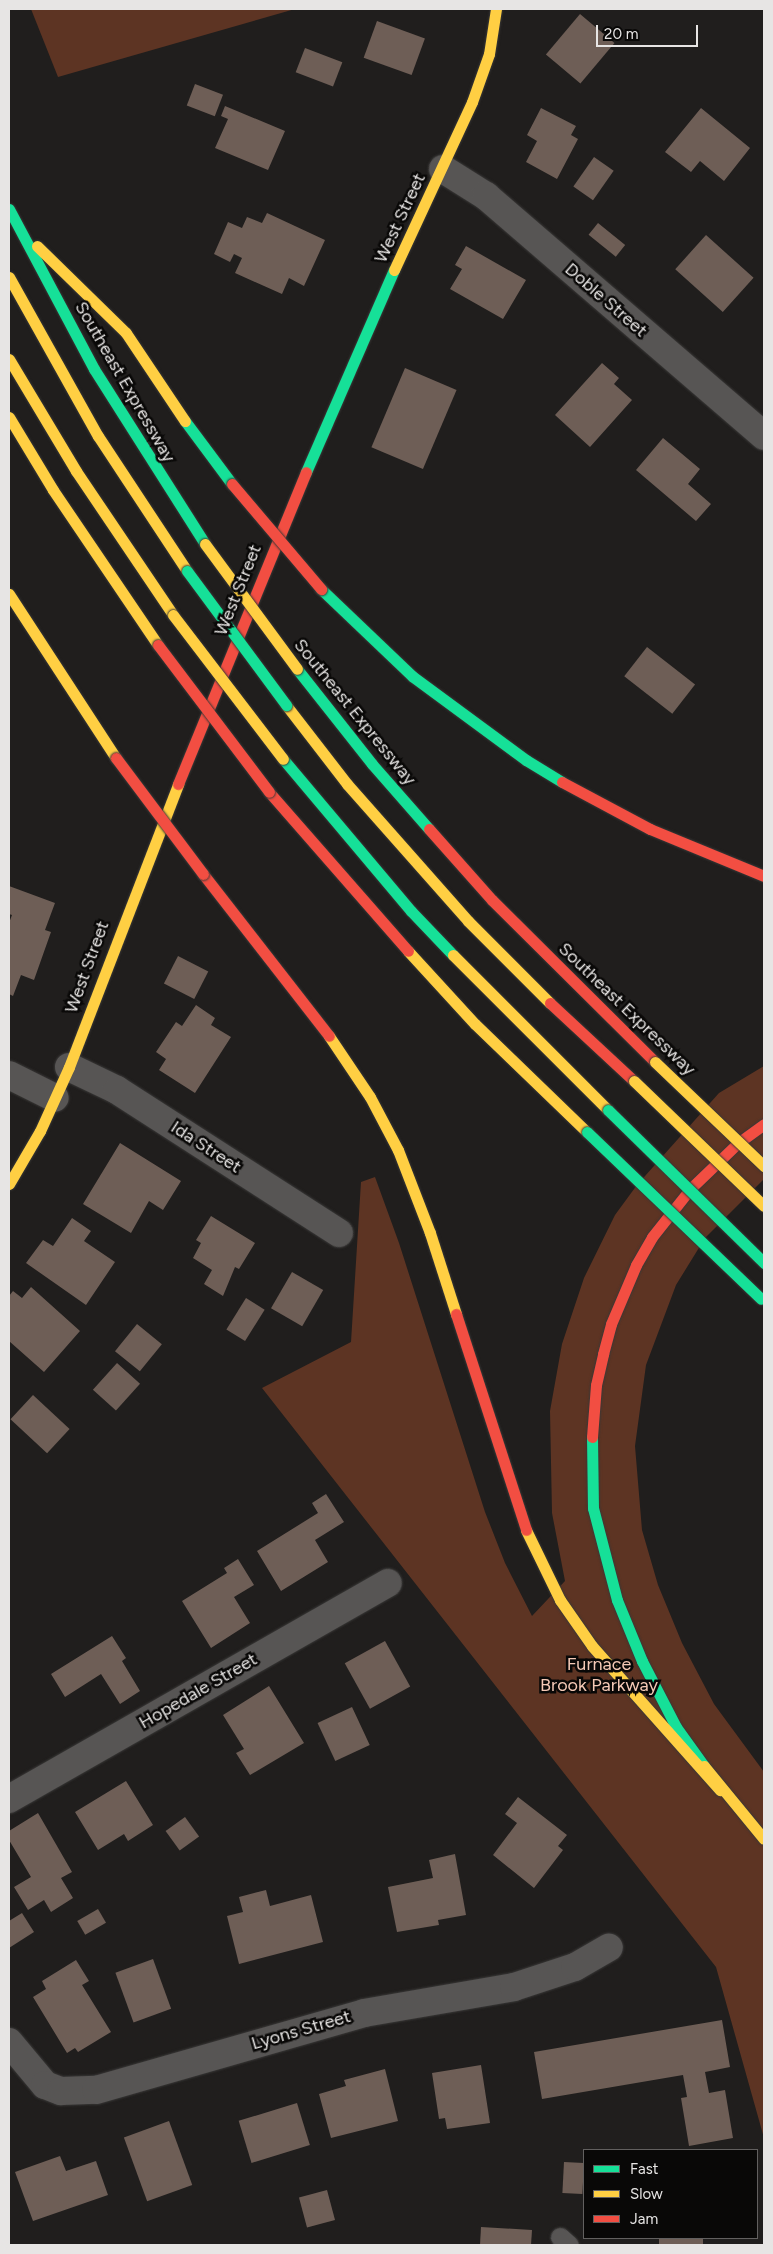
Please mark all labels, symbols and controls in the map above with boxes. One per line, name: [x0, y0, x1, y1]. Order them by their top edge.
scale bar: [598, 15, 700, 47]
text: 20 m: [604, 25, 638, 43]
street label: West Street: [370, 170, 430, 266]
street label: Doble Street: [560, 258, 652, 342]
street label: Southeast Expressway: [70, 298, 180, 466]
street label: West Street: [210, 541, 266, 639]
street label: Southeast Expressway: [289, 634, 421, 790]
street label: West Street: [60, 918, 114, 1016]
street label: Southeast Expressway: [554, 938, 700, 1080]
street label: Ida Street: [167, 1116, 245, 1178]
street label: Hopedale Street: [135, 1648, 261, 1734]
park label: Furnace Brook Parkway: [540, 1654, 658, 1696]
street label: Lyons Street: [249, 2006, 353, 2054]
legend: [583, 2149, 758, 2239]
text: Fast: [630, 2160, 658, 2178]
text: Slow: [630, 2185, 663, 2203]
text: Jam: [630, 2210, 658, 2228]

